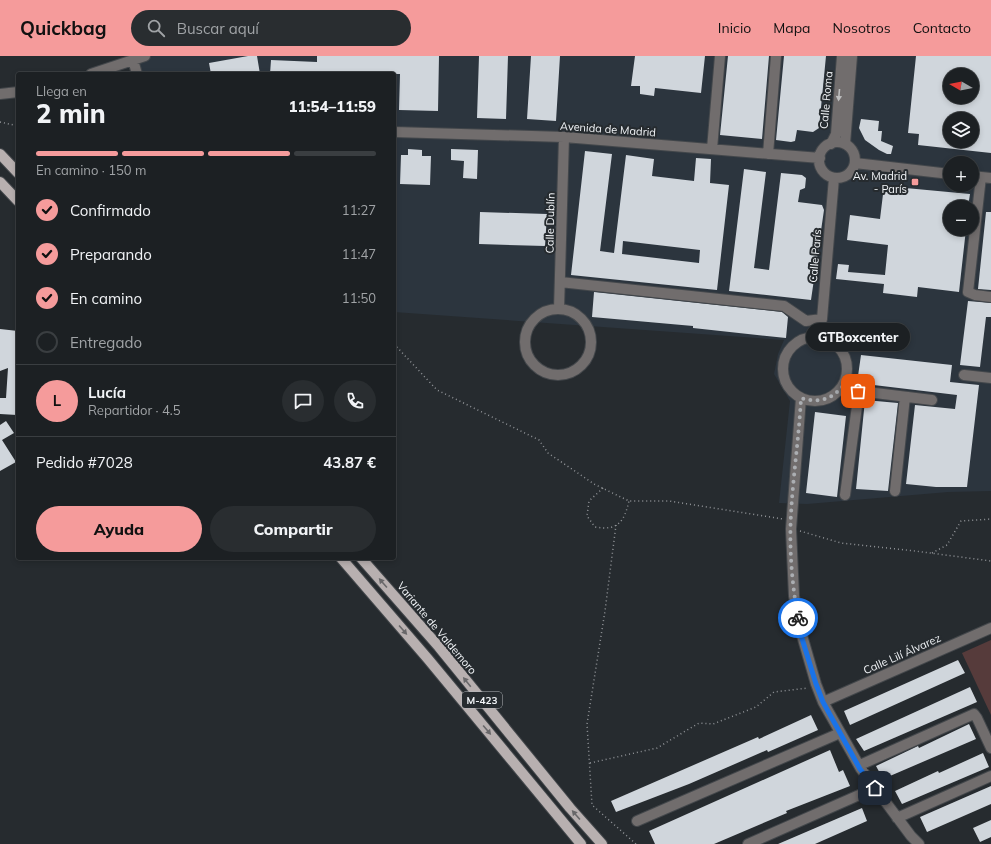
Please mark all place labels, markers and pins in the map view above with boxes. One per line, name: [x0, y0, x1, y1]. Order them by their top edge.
place label: Av. Madrid - París: [853, 169, 907, 196]
marker: Av. Madrid - París: [910, 177, 920, 187]
callout: GTBoxcenter: [806, 323, 910, 351]
pin: [841, 374, 875, 408]
pin: [858, 771, 892, 805]

